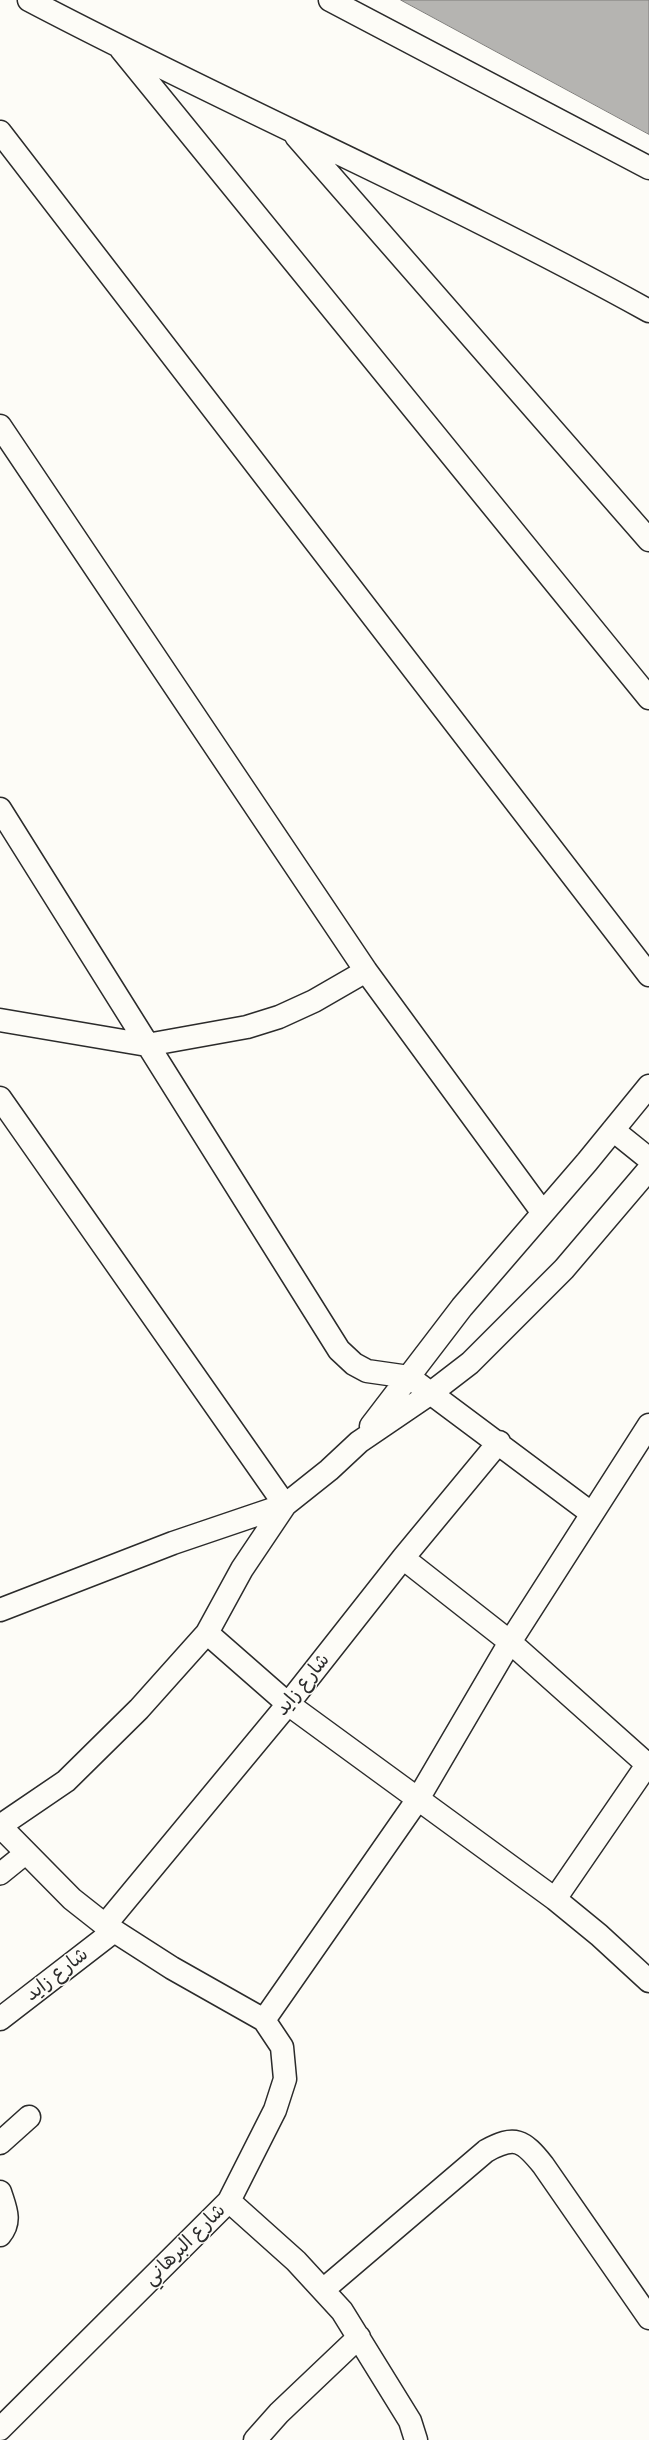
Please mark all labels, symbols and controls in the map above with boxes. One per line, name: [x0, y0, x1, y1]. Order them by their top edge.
street label: شارع زايد: [271, 1649, 335, 1721]
street label: شارع زايد: [21, 1943, 93, 2007]
street label: شارع البرهاني: [139, 2199, 231, 2291]

